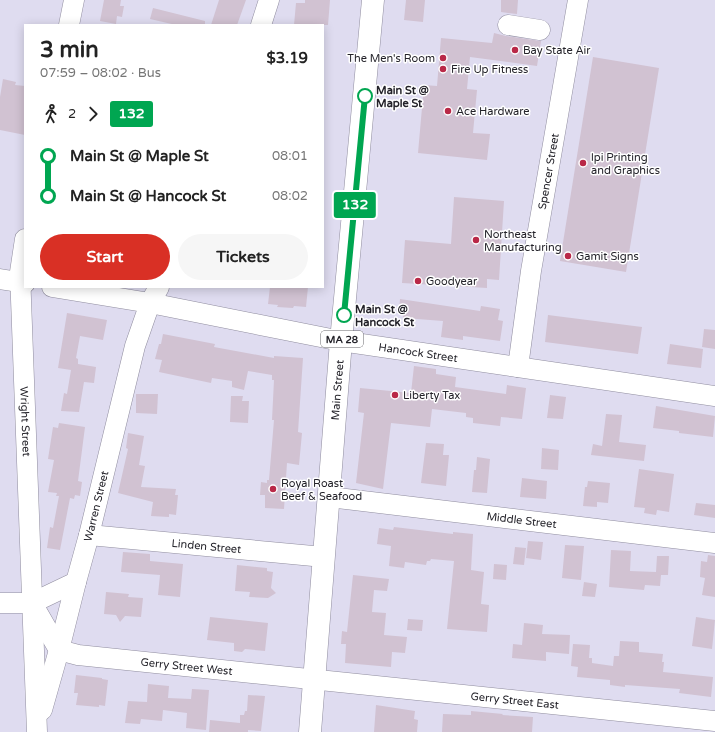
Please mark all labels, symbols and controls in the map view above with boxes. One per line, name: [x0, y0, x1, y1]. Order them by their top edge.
text: 3 min: [40, 37, 99, 63]
place label: Bay State Air: [523, 44, 591, 57]
marker: Bay State Air: [510, 45, 520, 55]
text: $3.19: [267, 49, 308, 67]
place label: The Men's Room: [347, 52, 435, 65]
marker: The Men's Room: [438, 53, 448, 63]
place label: Fire Up Fitness: [451, 63, 528, 76]
marker: Fire Up Fitness: [438, 64, 448, 74]
text: 07:59 – 08:02 · Bus: [40, 65, 161, 81]
place label: Main St @ Maple St: [376, 84, 429, 111]
marker: Main St @ Maple St: [357, 88, 373, 104]
icon: walk: [40, 103, 62, 125]
icon: forward: [82, 103, 104, 125]
text: 132: [118, 105, 145, 122]
place label: Ace Hardware: [456, 105, 530, 118]
text: 2: [68, 106, 76, 122]
marker: Ace Hardware: [443, 106, 453, 116]
street label: Spencer Street: [536, 132, 562, 211]
text: Main St @ Maple St: [70, 147, 209, 165]
text: 08:01: [272, 148, 308, 164]
place label: lpi Printing and Graphics: [591, 151, 660, 177]
marker: lpi Printing and Graphics: [578, 158, 588, 168]
text: Main St @ Hancock St: [70, 187, 226, 205]
text: 08:02: [272, 188, 308, 204]
line badge: 132: [332, 192, 378, 218]
text: 132: [342, 196, 368, 213]
place label: Northeast Manufacturing: [484, 228, 562, 254]
button: Start: [40, 234, 170, 280]
button: Tickets: [178, 234, 308, 280]
marker: Northeast Manufacturing: [471, 235, 481, 245]
place label: Gamit Signs: [576, 250, 639, 263]
marker: Gamit Signs: [563, 251, 573, 261]
place label: Goodyear: [426, 275, 478, 288]
marker: Goodyear: [413, 276, 423, 286]
place label: Main St @ Hancock St: [355, 303, 415, 329]
marker: Main St @ Hancock St: [336, 307, 352, 323]
road number: MA 28: [321, 331, 363, 347]
street label: Hancock Street: [378, 341, 459, 365]
street label: Main Street: [329, 359, 346, 421]
street label: Wright Street: [17, 386, 33, 457]
place label: Liberty Tax: [403, 389, 460, 402]
marker: Liberty Tax: [390, 390, 400, 400]
street label: Warren Street: [81, 469, 111, 543]
place label: Royal Roast Beef & Seafood: [281, 477, 362, 503]
marker: Royal Roast Beef & Seafood: [268, 484, 278, 494]
street label: Middle Street: [486, 510, 557, 531]
street label: Linden Street: [171, 537, 242, 556]
street label: Gerry Street West: [140, 656, 233, 678]
street label: Gerry Street East: [470, 690, 560, 712]

